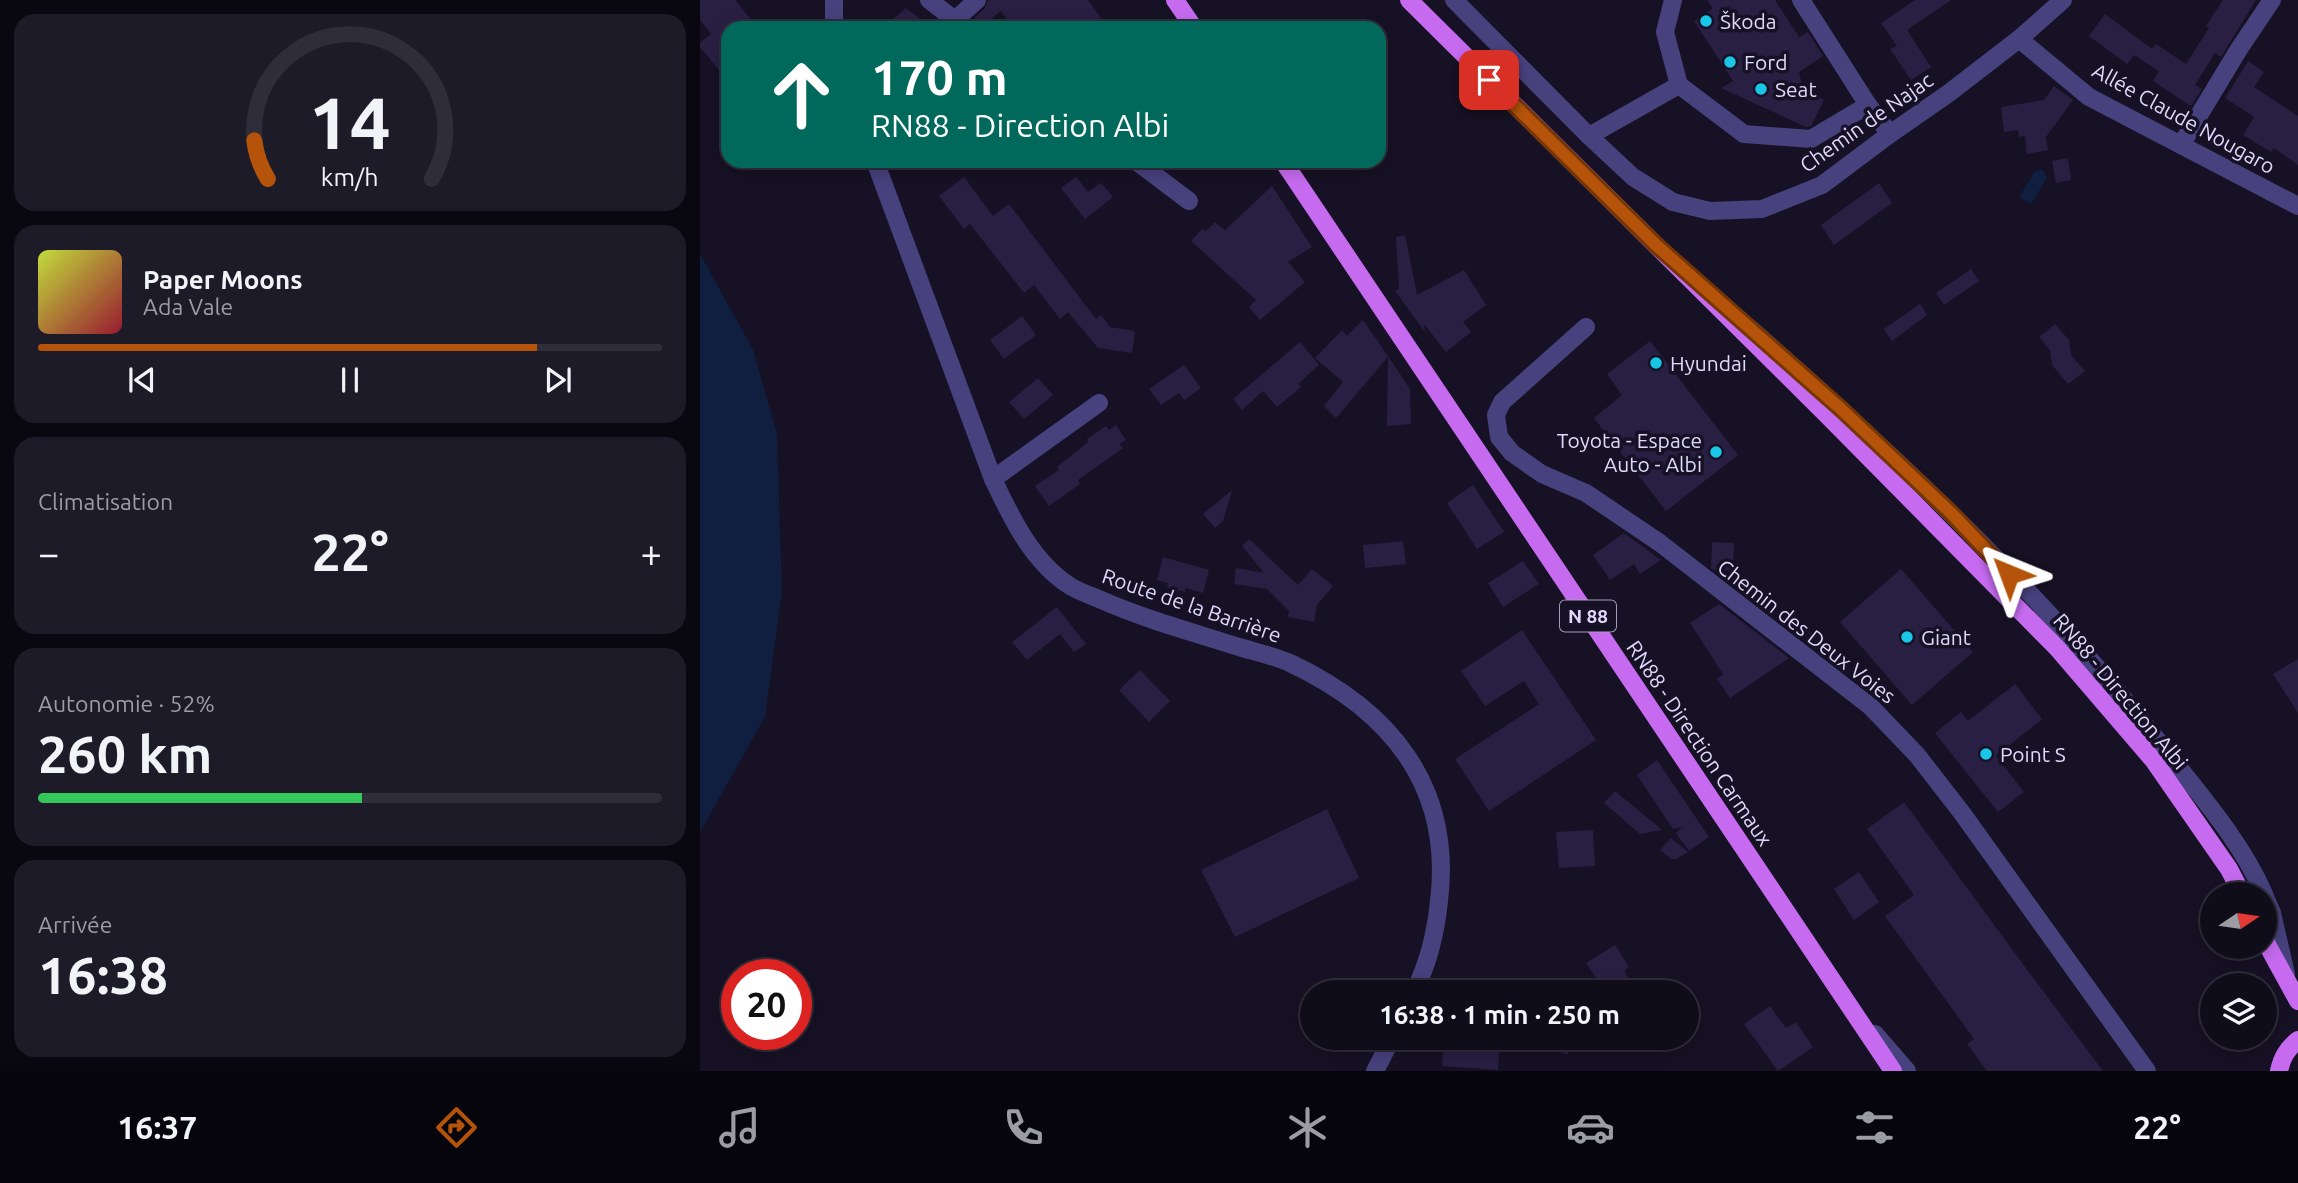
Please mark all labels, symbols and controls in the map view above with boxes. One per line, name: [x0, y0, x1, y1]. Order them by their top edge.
place label: Škoda: [1720, 9, 1777, 33]
marker: Škoda: [1698, 13, 1714, 29]
icon: ahead: [756, 49, 847, 140]
text: 170 m: [871, 49, 1008, 104]
pin: [1459, 50, 1519, 110]
place label: Ford: [1744, 50, 1788, 74]
marker: Ford: [1722, 54, 1738, 70]
street label: Allée Claude Nougaro: [2089, 58, 2279, 178]
icon: arrive: [1470, 61, 1508, 99]
street label: Chemin de Najac: [1795, 67, 1937, 177]
place label: Seat: [1775, 77, 1817, 101]
text: 14: [309, 81, 391, 163]
marker: Seat: [1753, 81, 1769, 97]
text: RN88 - Direction Albi: [871, 107, 1169, 143]
text: km/h: [321, 163, 379, 191]
text: Paper Moons: [143, 265, 302, 294]
text: Ada Vale: [143, 294, 233, 319]
place label: Hyundai: [1670, 351, 1747, 375]
marker: Hyundai: [1648, 355, 1664, 371]
icon: previous: [123, 361, 161, 399]
icon: pause: [331, 361, 369, 399]
icon: next: [539, 361, 577, 399]
place label: Toyota - Espace Auto - Albi: [1557, 428, 1702, 476]
marker: Toyota - Espace Auto - Albi: [1708, 444, 1724, 460]
text: Climatisation: [38, 489, 173, 514]
text: 22°: [311, 523, 389, 581]
text: −: [38, 532, 59, 574]
text: +: [641, 532, 662, 574]
position arrow: [1972, 537, 2046, 611]
street label: Chemin des Deux Voies: [1713, 554, 1901, 708]
street label: Route de la Barrière: [1099, 563, 1285, 647]
road number: N 88: [1560, 600, 1616, 632]
street label: RN88 - Direction Albi: [2049, 608, 2193, 774]
place label: Giant: [1921, 625, 1971, 649]
marker: Giant: [1899, 629, 1915, 645]
street label: RN88 - Direction Carmaux: [1622, 636, 1778, 850]
text: Autonomie · 52%: [38, 691, 215, 716]
text: 260 km: [38, 725, 212, 783]
place label: Point S: [2000, 742, 2066, 766]
marker: Point S: [1978, 746, 1994, 762]
north arrow: [2200, 882, 2277, 959]
map controls: [2200, 882, 2277, 1050]
text: Arrivée: [38, 912, 113, 937]
text: 16:38: [38, 946, 168, 1004]
speed limit sign: 20: [721, 959, 812, 1050]
button: layers: [2200, 973, 2277, 1050]
text: 16:38 · 1 min · 250 m: [1379, 1000, 1620, 1029]
icon: directions: [432, 1103, 481, 1152]
icon: music: [715, 1103, 764, 1152]
icon: phone: [999, 1103, 1048, 1152]
icon: climate: [1283, 1103, 1332, 1152]
icon: car: [1566, 1103, 1615, 1152]
icon: filters: [1850, 1103, 1899, 1152]
text: 16:37: [117, 1109, 197, 1145]
text: 22°: [2133, 1109, 2181, 1145]

